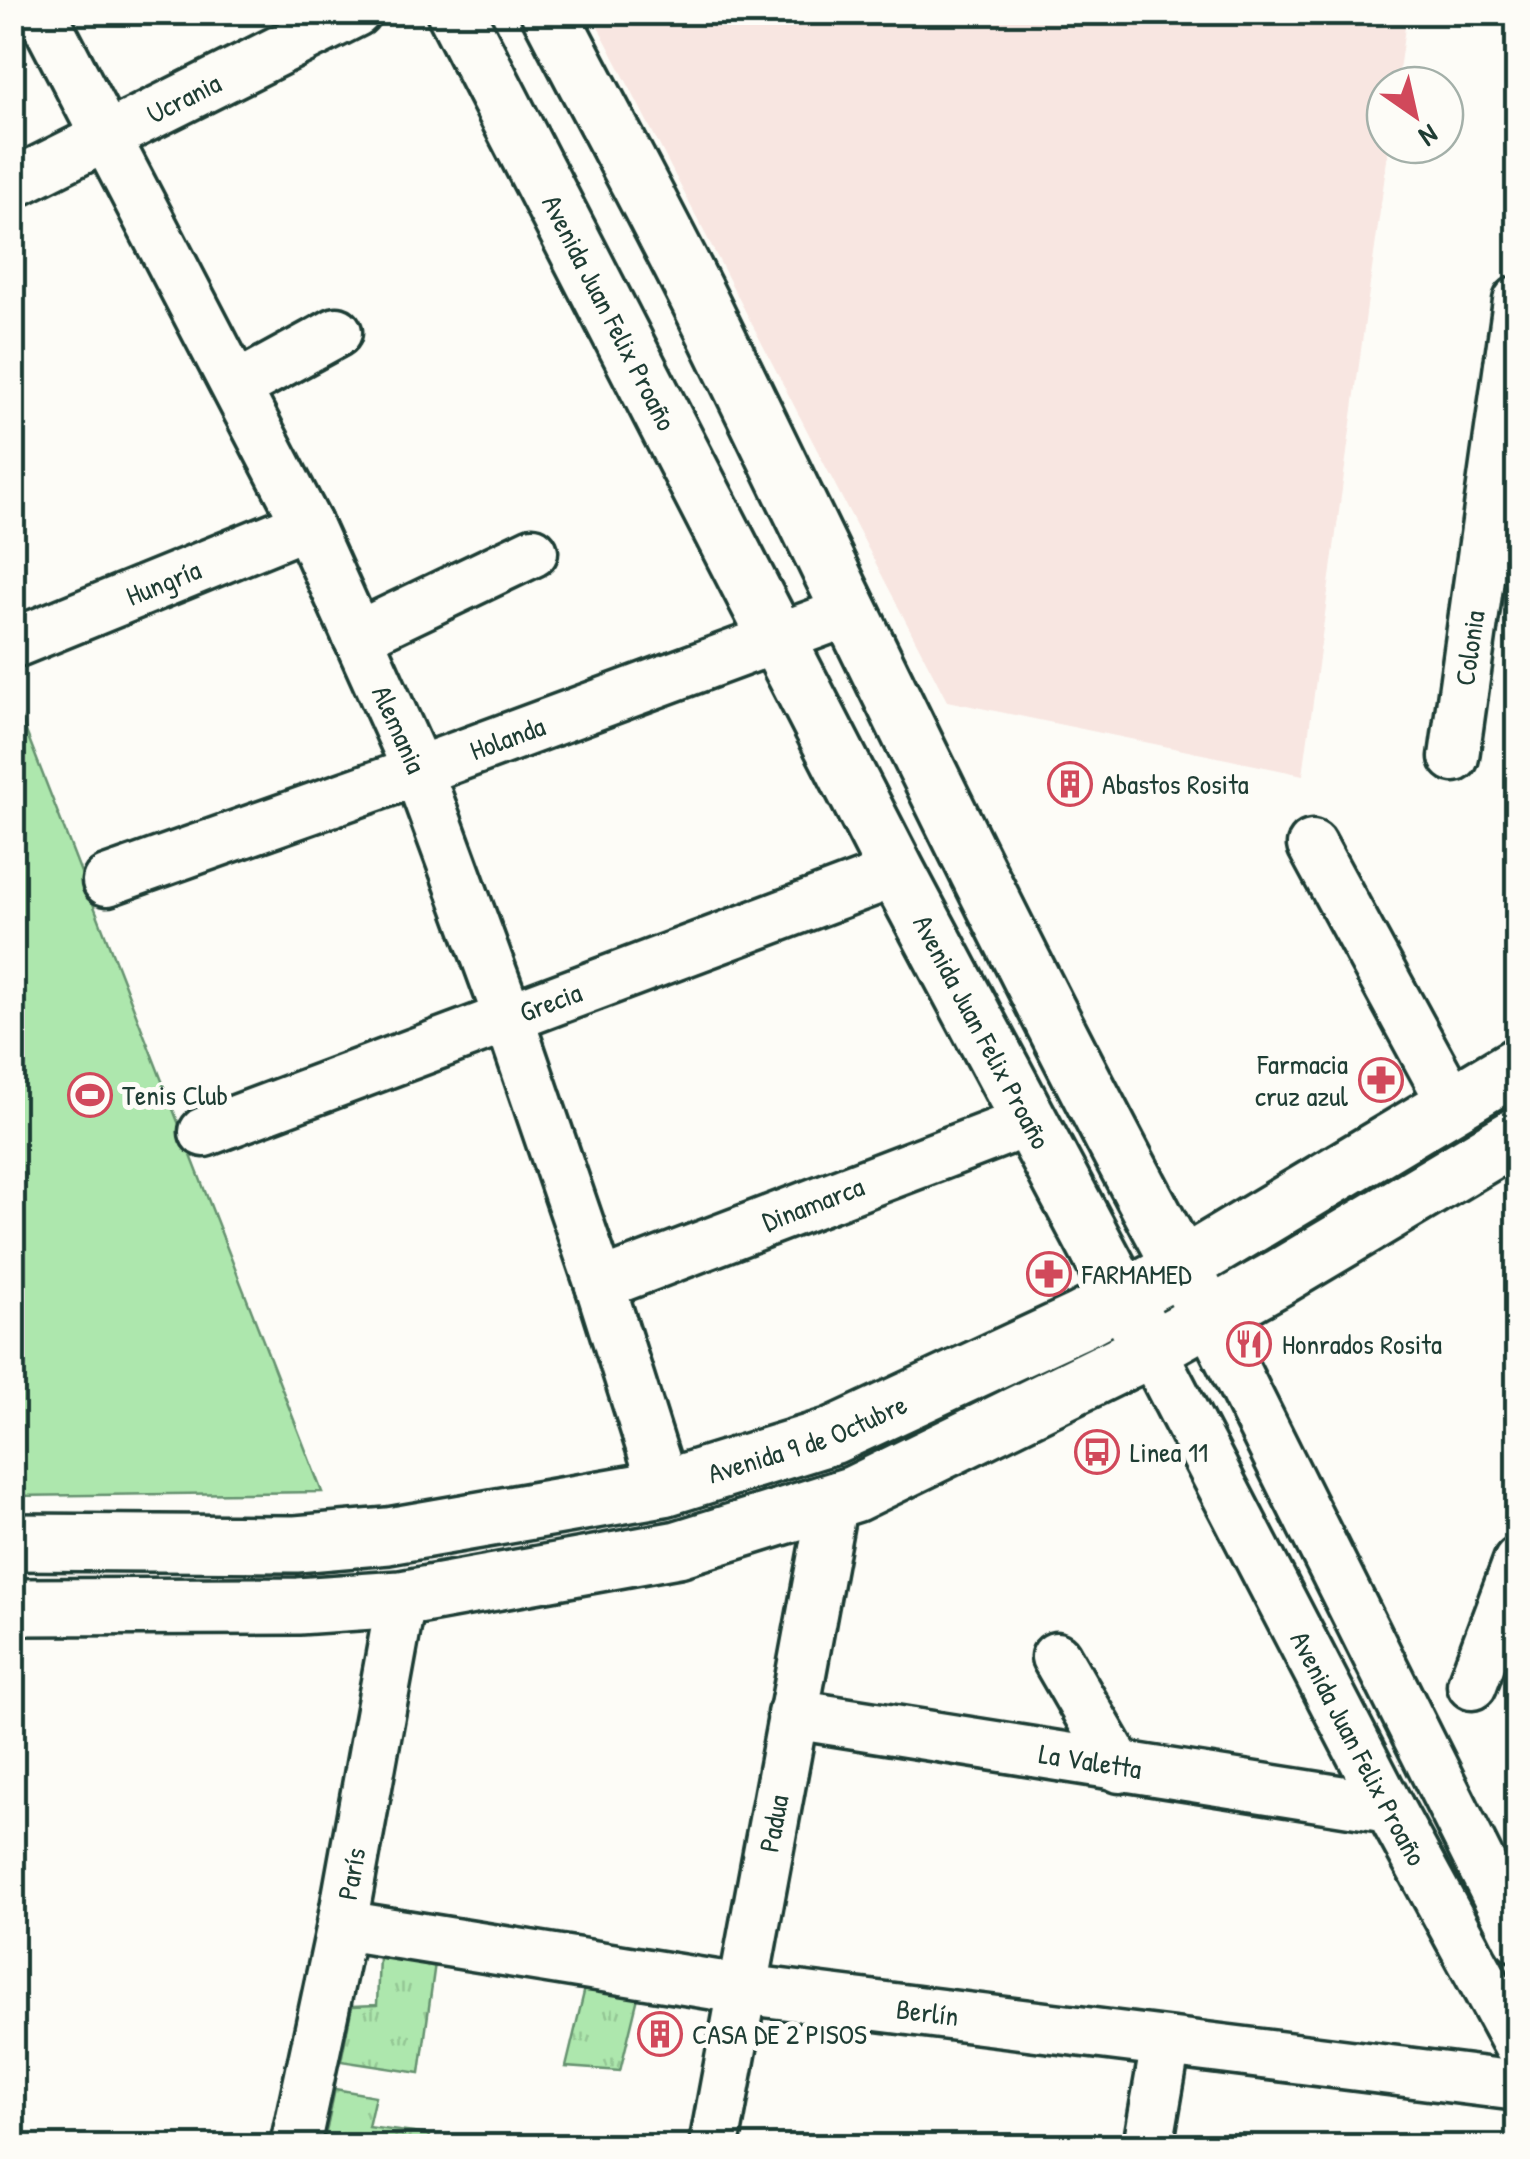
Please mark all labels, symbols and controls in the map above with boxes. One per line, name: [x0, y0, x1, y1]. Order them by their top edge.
street label: Ucrania: [140, 64, 227, 133]
north arrow: [1365, 65, 1465, 165]
text: N: [1412, 116, 1446, 156]
street label: Avenida Juan Felix Proaño: [533, 188, 686, 437]
street label: Hungría: [120, 550, 206, 615]
street label: Colonia: [1445, 608, 1493, 688]
street label: Alemania: [363, 679, 435, 779]
street label: Holanda: [464, 707, 550, 769]
building icon: Abastos Rosita: [1047, 761, 1093, 807]
place label: Abastos Rosita: [1102, 765, 1249, 803]
street label: Avenida Juan Felix Proaño: [904, 908, 1060, 1156]
street label: Grecia: [514, 973, 587, 1031]
place label: Farmacia cruz azul: [1255, 1045, 1349, 1115]
pharmacy icon: Farmacia cruz azul: [1358, 1057, 1404, 1103]
sports icon: Tenis Club: [67, 1072, 113, 1118]
place label: Tenis Club: [122, 1076, 228, 1114]
street label: Dinamarca: [757, 1167, 869, 1240]
pharmacy icon: FARMAMED: [1026, 1251, 1072, 1297]
place label: FARMAMED: [1081, 1255, 1192, 1293]
restaurant icon: Honrados Rosita: [1226, 1321, 1272, 1367]
place label: Honrados Rosita: [1282, 1325, 1442, 1363]
street label: Avenida 9 de Octubre: [703, 1385, 913, 1492]
bus stop icon: Linea 11: [1074, 1429, 1120, 1475]
place label: Linea 11: [1130, 1433, 1208, 1471]
street label: Avenida Juan Felix Proaño: [1281, 1624, 1436, 1872]
street label: La Valetta: [1036, 1734, 1144, 1788]
street label: Padua: [750, 1792, 797, 1855]
street label: París: [328, 1845, 375, 1903]
street label: Berlín: [894, 1990, 961, 2035]
building icon: CASA DE 2 PISOS: [637, 2011, 683, 2057]
place label: CASA DE 2 PISOS: [692, 2015, 867, 2053]

